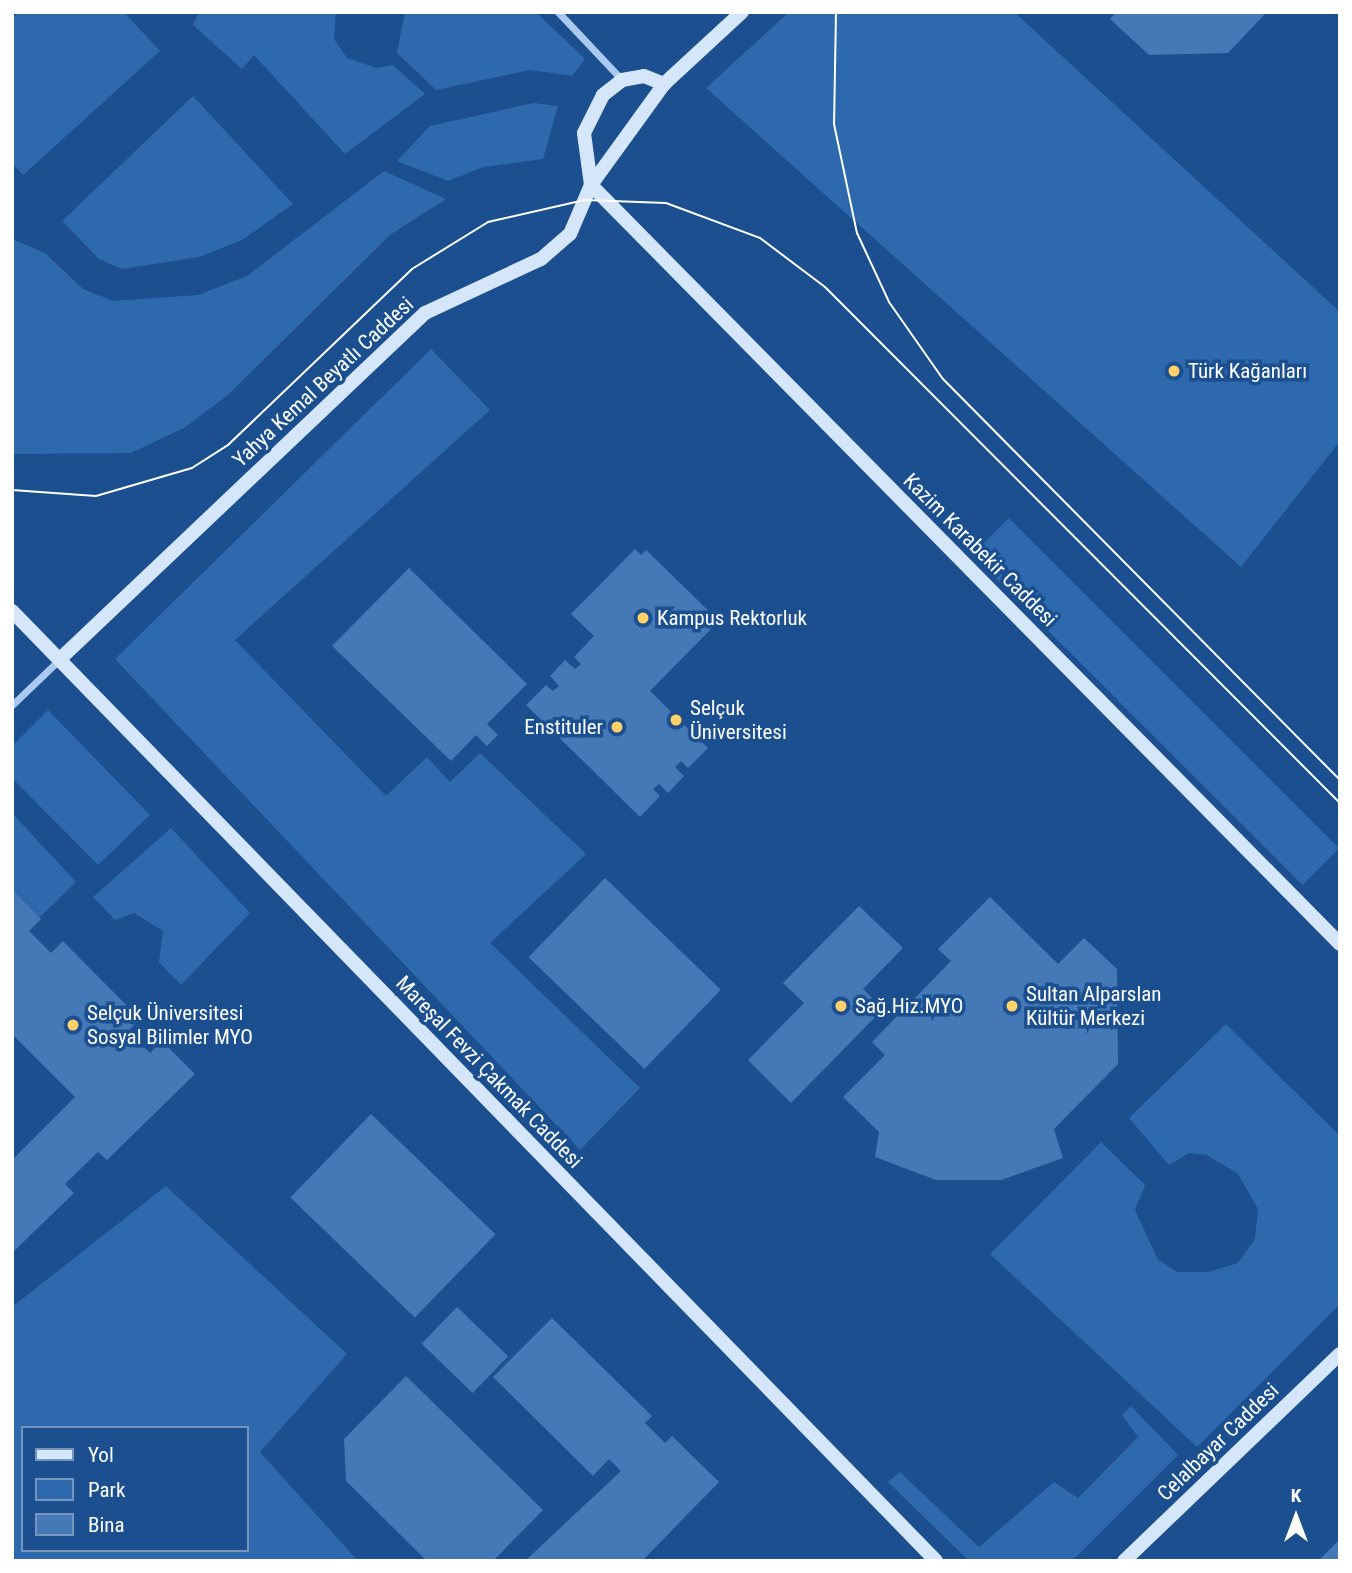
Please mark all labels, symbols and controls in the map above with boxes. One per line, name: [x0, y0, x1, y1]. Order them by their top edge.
street label: Yahya Kemal Beyatlı Caddesi: [227, 292, 419, 472]
place label: Türk Kağanları: [1188, 358, 1307, 384]
marker: Türk Kağanları: [1166, 363, 1182, 379]
street label: Kazim Karabekir Caddesi: [898, 468, 1062, 632]
place label: Kampus Rektorluk: [657, 605, 807, 631]
marker: Kampus Rektorluk: [635, 610, 651, 626]
place label: Selçuk Üniversitesi: [690, 695, 787, 745]
marker: Selçuk Üniversitesi: [668, 712, 684, 728]
place label: Enstituler: [524, 714, 603, 740]
marker: Enstituler: [609, 719, 625, 735]
street label: Mareşal Fevzi Çakmak Caddesi: [391, 971, 587, 1173]
place label: Sultan Alparslan Kültür Merkezi: [1026, 981, 1161, 1031]
place label: Sağ.Hiz.MYO: [855, 993, 963, 1019]
marker: Sağ.Hiz.MYO: [833, 998, 849, 1014]
marker: Sultan Alparslan Kültür Merkezi: [1004, 998, 1020, 1014]
place label: Selçuk Üniversitesi Sosyal Bilimler MYO: [87, 1000, 253, 1050]
marker: Selçuk Üniversitesi Sosyal Bilimler MYO: [65, 1017, 81, 1033]
street label: Celalbayar Caddesi: [1152, 1378, 1284, 1506]
legend: [21, 1426, 248, 1552]
text: Yol: [88, 1443, 114, 1467]
text: Park: [88, 1478, 125, 1502]
north arrow: [1261, 1482, 1331, 1552]
text: K: [1291, 1484, 1301, 1507]
text: Bina: [88, 1513, 125, 1537]

